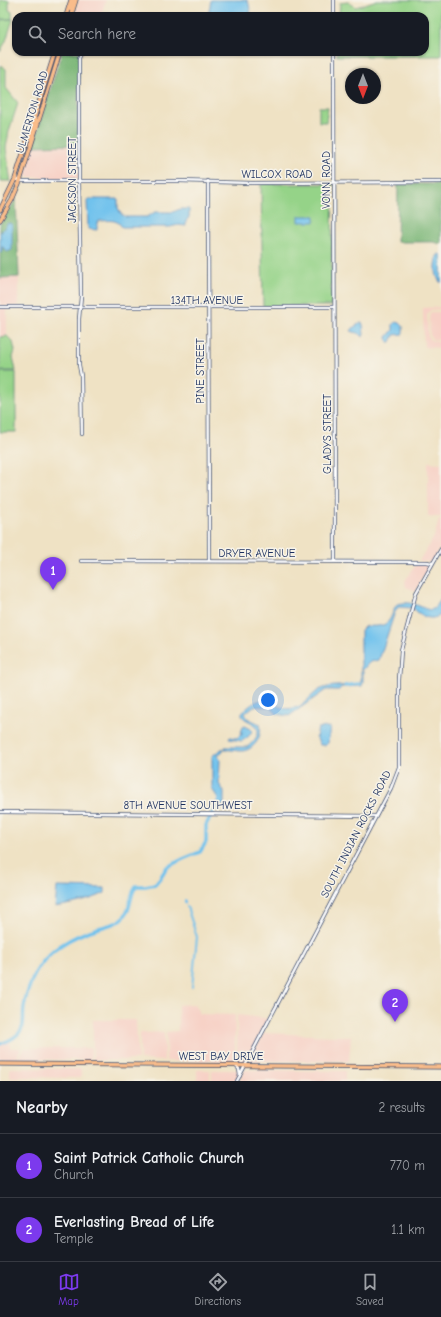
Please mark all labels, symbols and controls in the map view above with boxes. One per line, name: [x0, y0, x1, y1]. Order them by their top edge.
search box: [12, 12, 429, 56]
icon: search: [26, 23, 48, 45]
text: Search here: [58, 25, 136, 43]
north arrow: [345, 68, 381, 104]
street label: ULMERTON ROAD: [13, 69, 51, 155]
street label: JACKSON STREET: [66, 137, 79, 223]
street label: VONN ROAD: [320, 151, 333, 209]
street label: WILCOX ROAD: [242, 168, 313, 181]
street label: 134TH AVENUE: [171, 294, 244, 307]
street label: PINE STREET: [194, 338, 207, 404]
street label: GLADYS STREET: [321, 394, 334, 474]
street label: DRYER AVENUE: [219, 547, 296, 560]
pin: 1: [40, 557, 66, 590]
your location: [258, 690, 278, 710]
street label: SOUTH INDIAN ROCKS ROAD: [318, 768, 394, 900]
street label: 8TH AVENUE SOUTHWEST: [123, 799, 253, 812]
pin: 2: [382, 989, 408, 1022]
street label: WEST BAY DRIVE: [179, 1050, 264, 1063]
text: Nearby: [16, 1098, 67, 1117]
text: 2 results: [378, 1100, 425, 1115]
text: Saint Patrick Catholic Church: [54, 1149, 244, 1167]
text: 1: [26, 1158, 32, 1173]
text: 770 m: [390, 1158, 425, 1173]
text: Church: [54, 1167, 94, 1182]
text: Everlasting Bread of Life: [54, 1213, 214, 1231]
text: 2: [26, 1222, 32, 1237]
text: 1.1 km: [391, 1222, 425, 1237]
text: Temple: [54, 1231, 93, 1246]
tab: Map: [58, 1271, 80, 1308]
tab: Directions: [195, 1271, 241, 1308]
tab: Saved: [356, 1271, 383, 1308]

